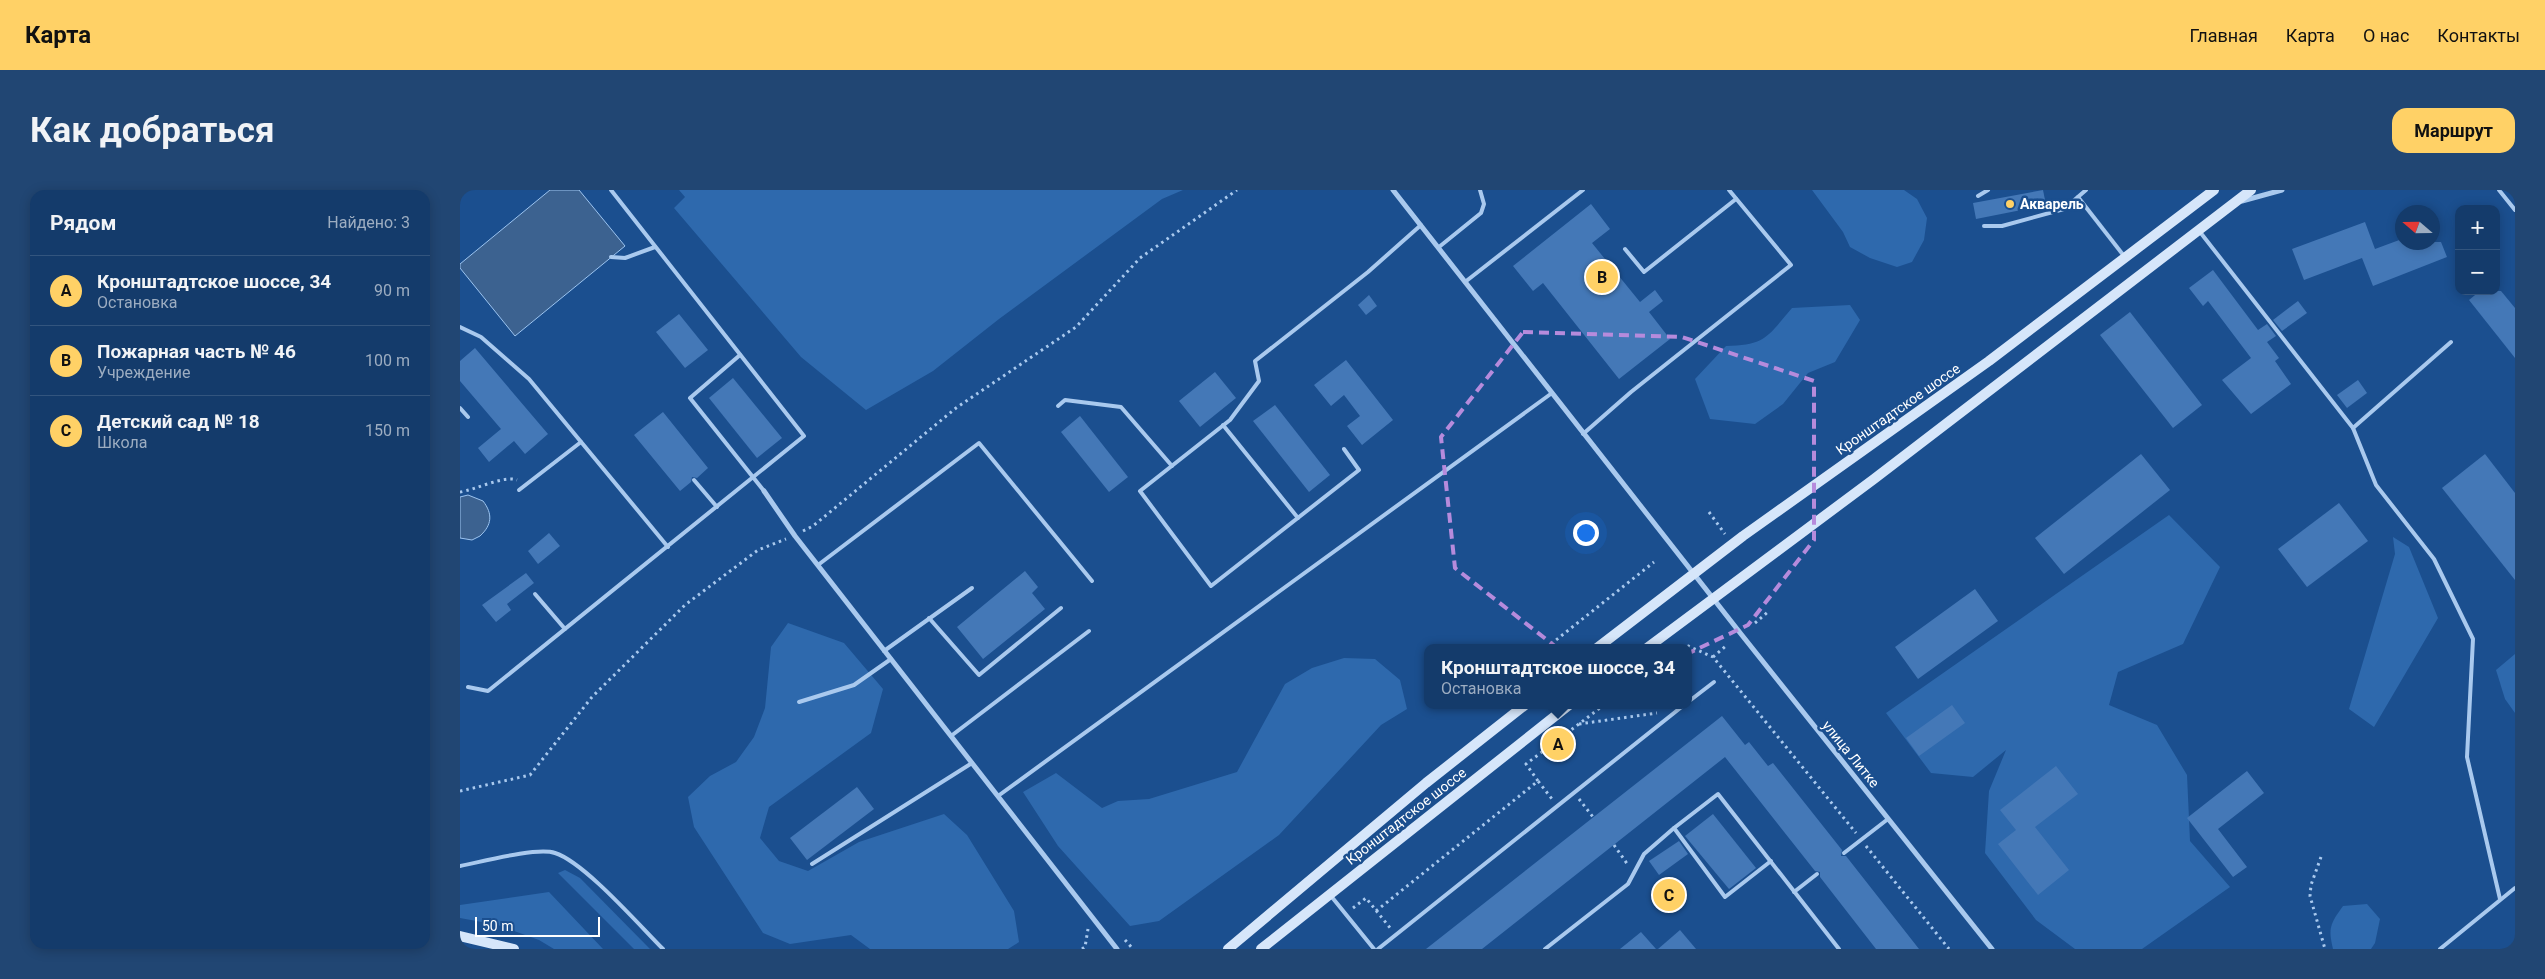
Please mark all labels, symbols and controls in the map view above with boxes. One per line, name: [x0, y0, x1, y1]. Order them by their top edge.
text: Карта: [25, 21, 91, 49]
text: Главная: [2189, 25, 2258, 46]
text: Карта: [2286, 25, 2335, 46]
text: О нас: [2363, 25, 2409, 46]
text: Контакты: [2437, 25, 2520, 46]
button: Маршрут: [2392, 108, 2515, 153]
text: Как добраться: [30, 110, 275, 151]
place label: Акварель: [2020, 196, 2084, 212]
marker: Акварель: [2004, 198, 2016, 210]
north arrow: [2395, 205, 2440, 250]
map controls: [2455, 205, 2500, 295]
button: +: [2455, 205, 2500, 250]
text: Рядом: [50, 211, 116, 235]
text: Найдено: 3: [327, 213, 410, 232]
button: −: [2455, 250, 2500, 295]
pin: B: [1586, 258, 1618, 296]
text: Кронштадтское шоссе, 34: [97, 270, 331, 293]
text: A: [61, 281, 71, 300]
text: 90 m: [374, 281, 410, 300]
text: Остановка: [97, 293, 178, 312]
text: Пожарная часть № 46: [97, 340, 296, 363]
text: B: [61, 351, 71, 370]
text: 100 m: [365, 351, 410, 370]
street label: Кронштадтское шоссе: [1833, 360, 1963, 458]
text: Учреждение: [97, 363, 190, 382]
text: Детский сад № 18: [97, 410, 260, 433]
text: C: [61, 421, 71, 440]
text: 150 m: [365, 421, 410, 440]
text: Школа: [97, 433, 148, 452]
your location: [1573, 520, 1599, 546]
popup: [1424, 644, 1692, 709]
text: Кронштадтское шоссе, 34: [1441, 656, 1675, 679]
text: Остановка: [1441, 679, 1521, 698]
street label: улица Литке: [1819, 717, 1883, 791]
pin: A: [1542, 725, 1574, 763]
street label: Кронштадтское шоссе: [1343, 764, 1469, 868]
pin: C: [1653, 876, 1685, 914]
scale bar: [475, 914, 600, 937]
text: 50 m: [482, 918, 514, 934]

